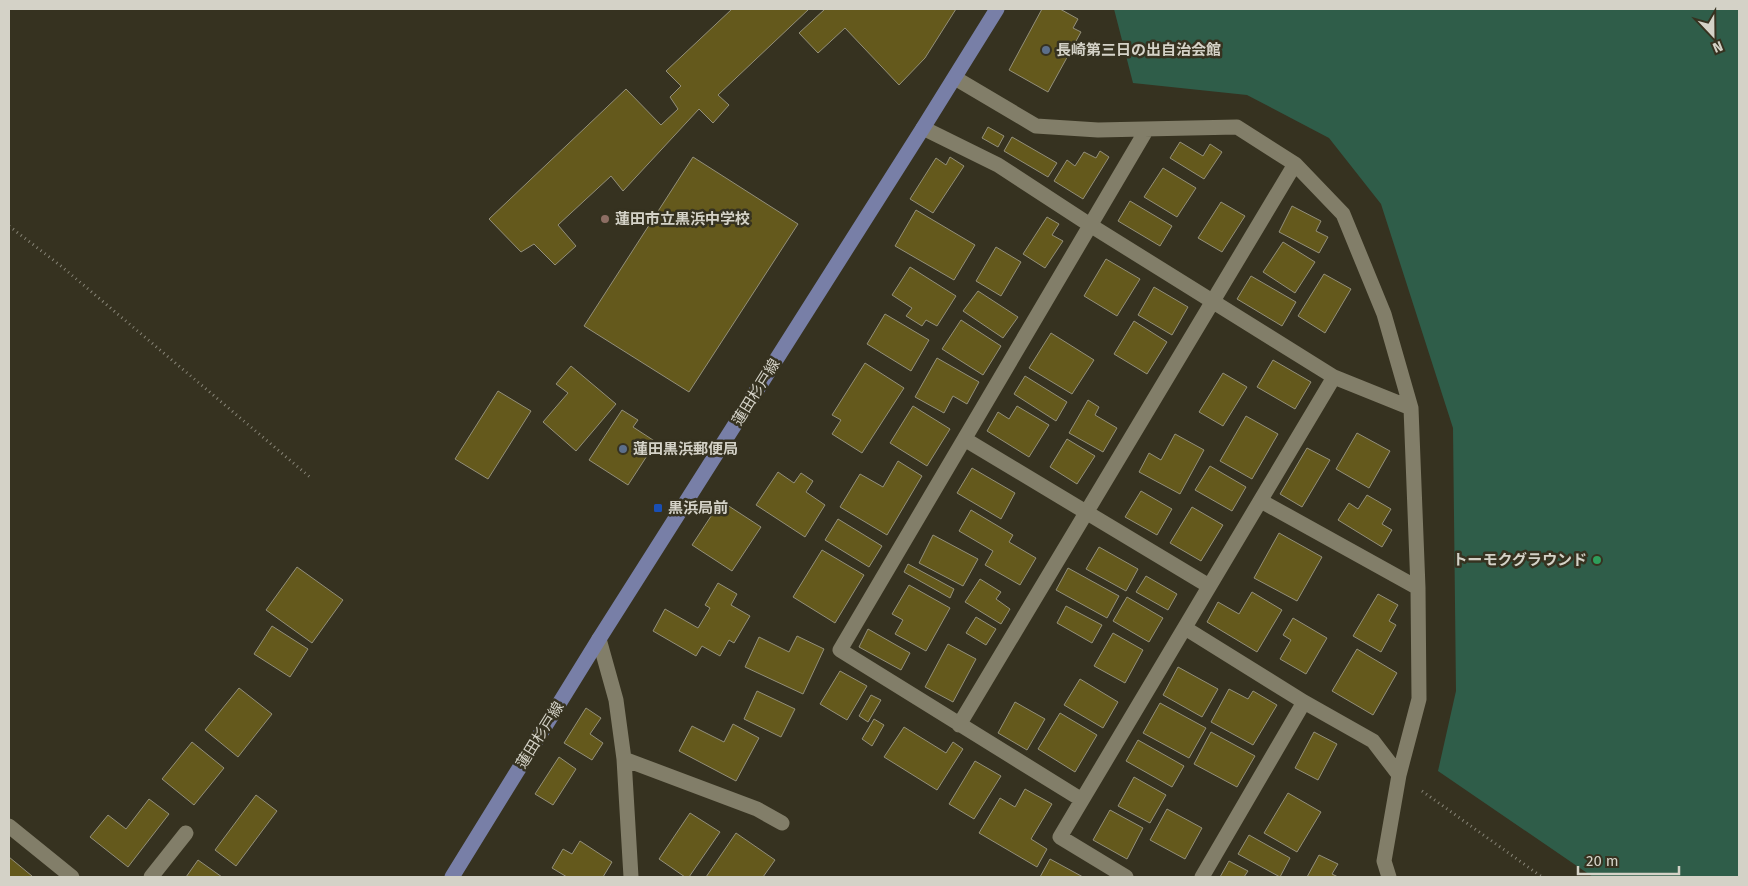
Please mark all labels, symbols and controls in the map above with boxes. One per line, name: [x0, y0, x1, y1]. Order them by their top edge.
north arrow: [1688, 10, 1738, 60]
text: N: [1710, 37, 1725, 56]
place label: 長崎第三日の出自治会館: [1056, 41, 1221, 59]
marker: 長崎第三日の出自治会館: [1040, 44, 1052, 56]
place label: 蓮田市立黒浜中学校: [615, 210, 750, 228]
marker: 蓮田市立黒浜中学校: [599, 213, 611, 225]
street label: 蓮田杉戸線: [728, 355, 784, 429]
place label: 蓮田黒浜郵便局: [633, 440, 738, 458]
marker: 蓮田黒浜郵便局: [617, 443, 629, 455]
place label: 黒浜局前: [668, 499, 728, 517]
marker: 黒浜局前: [652, 502, 664, 514]
place label: トーモクグラウンド: [1453, 551, 1587, 569]
marker: トーモクグラウンド: [1591, 554, 1603, 566]
street label: 蓮田杉戸線: [512, 698, 568, 772]
scale bar: [1578, 844, 1679, 876]
text: 20 m: [1586, 852, 1619, 870]

